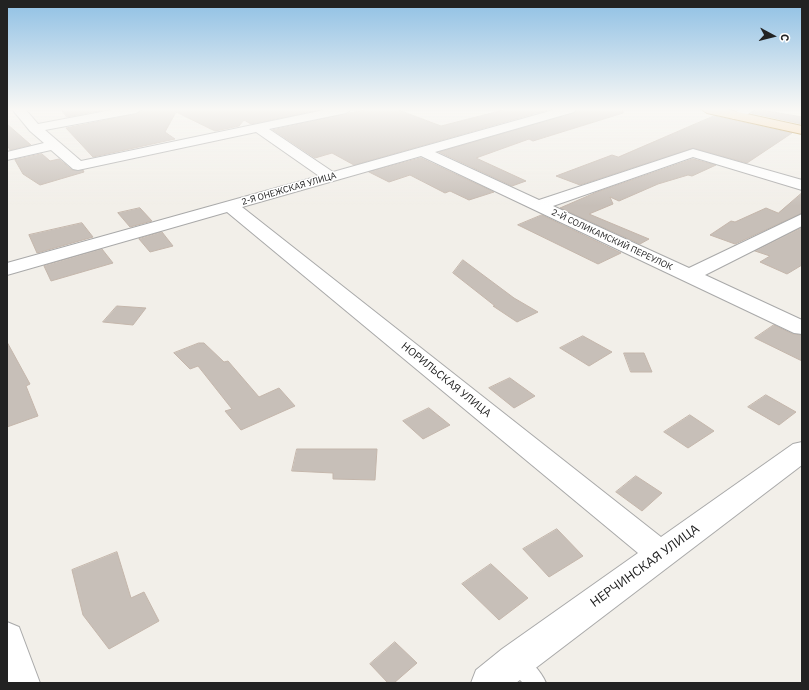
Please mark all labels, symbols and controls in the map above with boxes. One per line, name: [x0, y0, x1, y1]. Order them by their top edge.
north arrow: [753, 16, 793, 56]
text: С: [778, 33, 792, 42]
street label: 2-Я ОНЕЖСКАЯ УЛИЦА: [240, 170, 338, 208]
street label: 2-Й СОЛИКАМСКИЙ ПЕРЕУЛОК: [550, 207, 674, 273]
street label: НОРИЛЬСКАЯ УЛИЦА: [398, 340, 494, 420]
street label: НЕРЧИНСКАЯ УЛИЦА: [587, 521, 703, 611]

